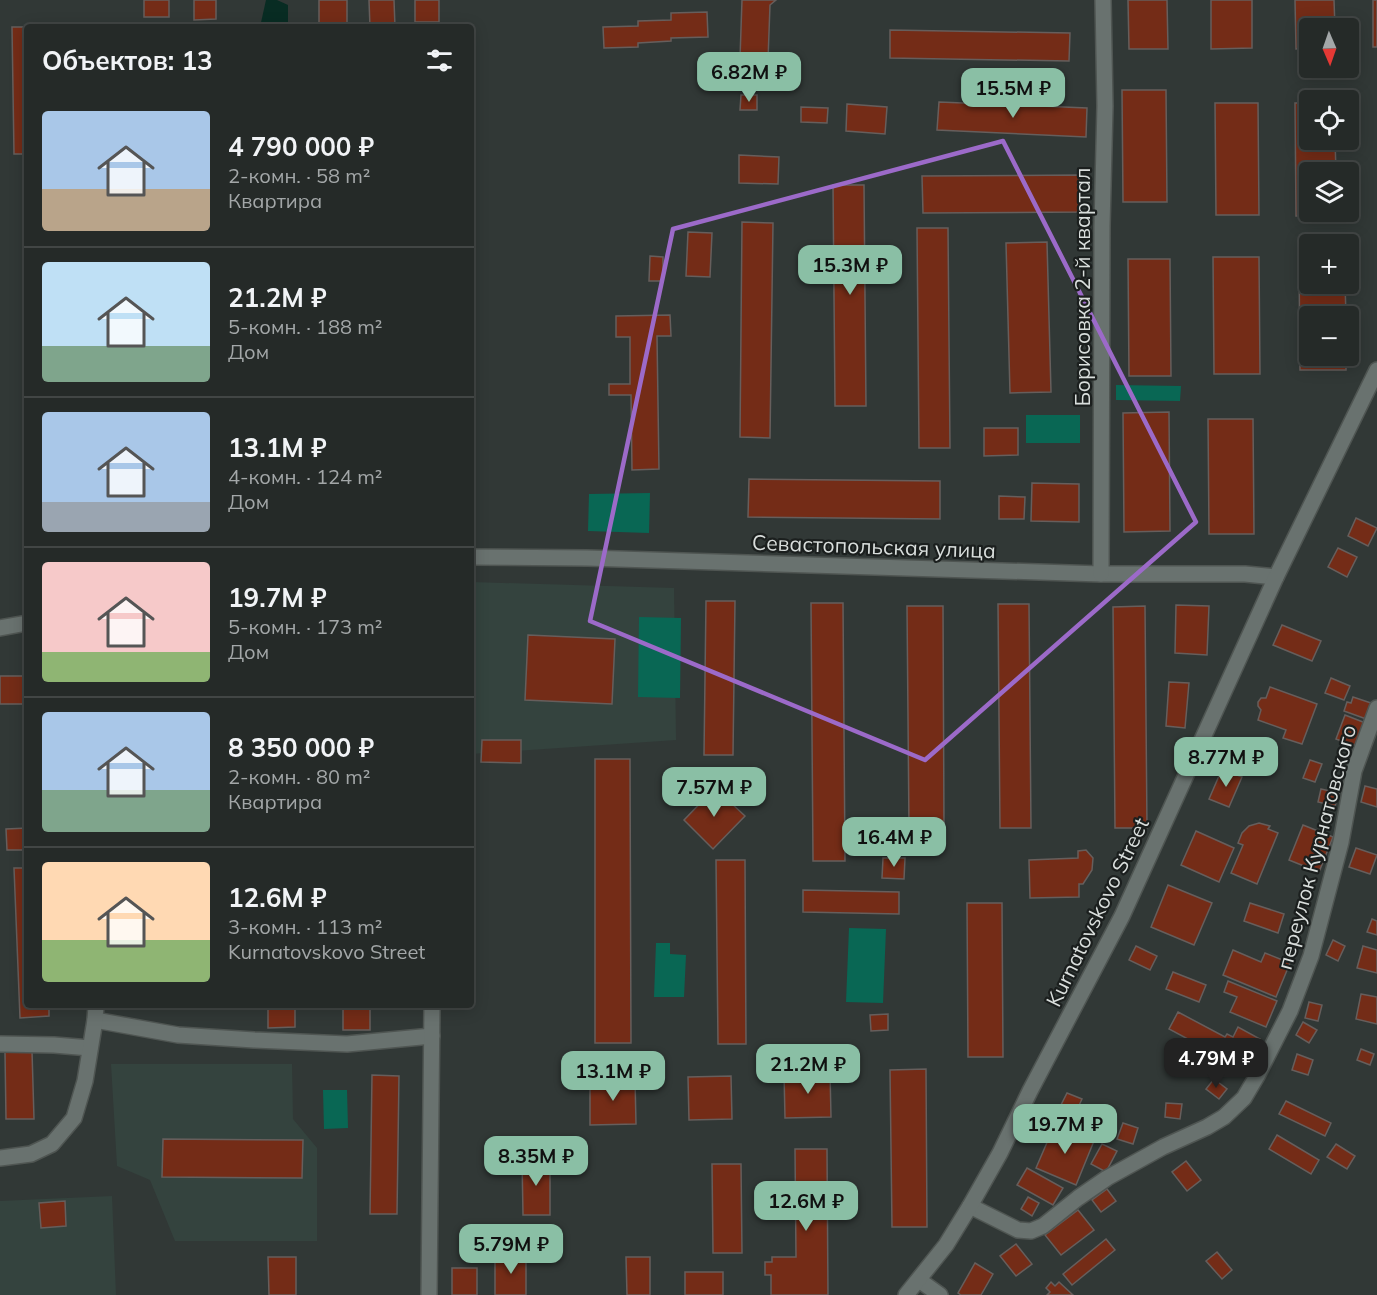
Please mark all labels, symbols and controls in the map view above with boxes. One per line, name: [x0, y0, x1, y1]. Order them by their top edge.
north arrow: [1299, 18, 1359, 78]
map controls: [1299, 18, 1359, 366]
text: Объектов: 13: [42, 44, 213, 77]
icon: filters: [423, 44, 456, 77]
pin: 6.82M ₽: [694, 52, 804, 103]
text: 6.82M ₽: [711, 59, 787, 84]
pin: 15.5M ₽: [958, 68, 1068, 119]
text: 15.5M ₽: [975, 75, 1051, 100]
button: locate: [1299, 90, 1359, 150]
text: 4 790 000 ₽: [228, 130, 374, 163]
icon: home: [90, 135, 162, 207]
button: layers: [1299, 162, 1359, 222]
text: 2-комн. · 58 m²: [228, 163, 370, 188]
street label: Борисовка 2-й квартал: [1069, 168, 1095, 406]
text: Квартира: [228, 188, 322, 213]
button: +: [1299, 234, 1359, 294]
pin: 15.3M ₽: [795, 245, 905, 296]
text: 15.3M ₽: [812, 252, 888, 277]
text: 21.2M ₽: [228, 281, 327, 314]
icon: home: [90, 286, 162, 358]
button: −: [1299, 306, 1359, 366]
text: 5-комн. · 188 m²: [228, 314, 382, 339]
text: Дом: [228, 339, 269, 364]
text: 13.1M ₽: [228, 431, 327, 464]
icon: home: [90, 436, 162, 508]
text: 4-комн. · 124 m²: [228, 464, 382, 489]
text: Дом: [228, 489, 269, 514]
street label: Севастопольская улица: [752, 529, 996, 563]
text: 19.7M ₽: [228, 581, 327, 614]
icon: home: [90, 586, 162, 658]
text: 5-комн. · 173 m²: [228, 614, 382, 639]
text: Дом: [228, 639, 269, 664]
street label: переулок Курнатовского: [1271, 722, 1361, 972]
text: 8 350 000 ₽: [228, 731, 374, 764]
icon: home: [90, 736, 162, 808]
pin: 8.77M ₽: [1171, 737, 1281, 788]
text: 8.77M ₽: [1188, 744, 1264, 769]
text: 2-комн. · 80 m²: [228, 764, 370, 789]
pin: 7.57M ₽: [659, 767, 769, 818]
text: 7.57M ₽: [676, 774, 752, 799]
text: Квартира: [228, 789, 322, 814]
street label: Kurnatovskovo Street: [1040, 813, 1154, 1011]
pin: 16.4M ₽: [839, 817, 949, 868]
text: 16.4M ₽: [856, 824, 932, 849]
text: 12.6M ₽: [228, 881, 327, 914]
icon: home: [90, 886, 162, 958]
text: 3-комн. · 113 m²: [228, 914, 382, 939]
text: Kurnatovskovo Street: [228, 939, 425, 964]
pin: 4.79M ₽: [1161, 1038, 1271, 1089]
pin: 21.2M ₽: [753, 1044, 863, 1095]
text: 4.79M ₽: [1178, 1045, 1254, 1070]
pin: 13.1M ₽: [558, 1051, 668, 1102]
text: 21.2M ₽: [770, 1051, 846, 1076]
text: 13.1M ₽: [575, 1058, 651, 1083]
pin: 19.7M ₽: [1010, 1104, 1120, 1155]
text: 19.7M ₽: [1027, 1111, 1103, 1136]
pin: 8.35M ₽: [481, 1136, 591, 1187]
text: 8.35M ₽: [498, 1143, 574, 1168]
pin: 12.6M ₽: [751, 1181, 861, 1232]
text: 12.6M ₽: [768, 1188, 844, 1213]
pin: 5.79M ₽: [456, 1224, 566, 1275]
text: 5.79M ₽: [473, 1231, 549, 1256]

